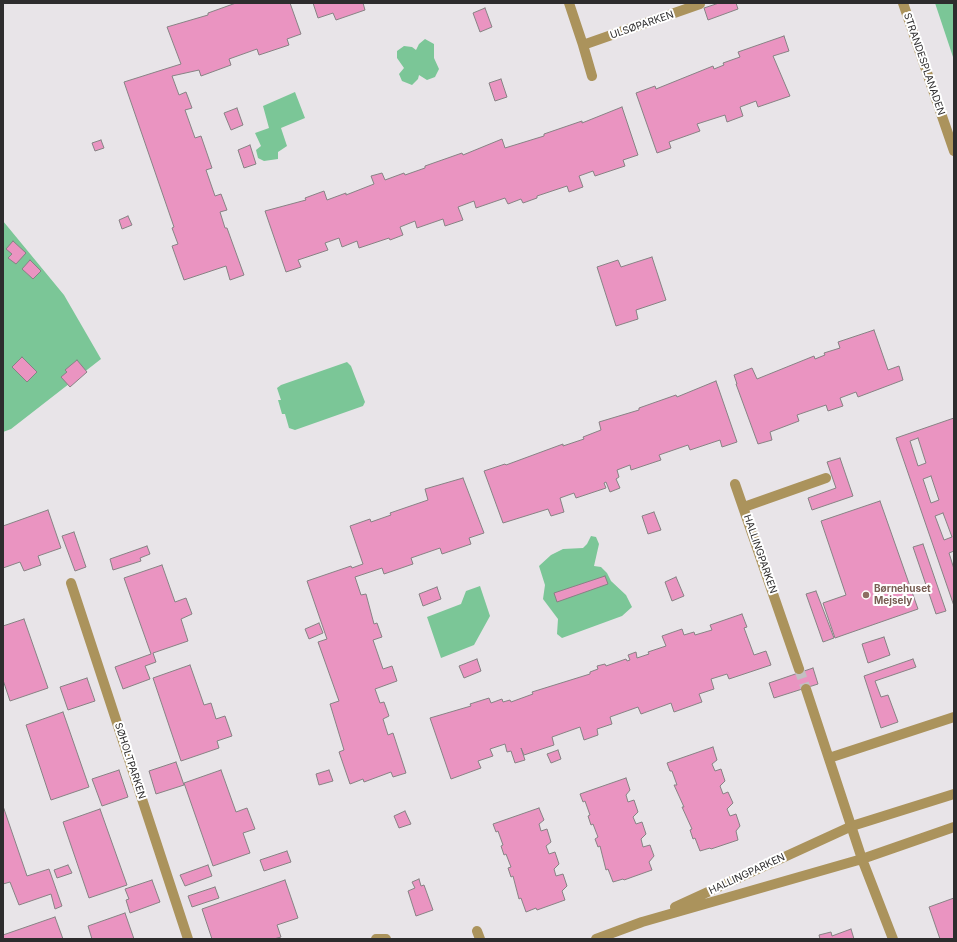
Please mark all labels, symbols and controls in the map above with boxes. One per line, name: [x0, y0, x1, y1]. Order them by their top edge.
street label: ULSØPARKEN: [609, 9, 675, 41]
street label: STRANDESPLANADEN: [901, 11, 947, 117]
street label: HALLINGPARKEN: [741, 513, 779, 595]
place label: Børnehuset Mejsely: [874, 583, 931, 606]
marker: Børnehuset Mejsely: [861, 590, 871, 600]
street label: SØHOLTPARKEN: [112, 721, 148, 801]
street label: HALLINGPARKEN: [707, 851, 787, 897]

